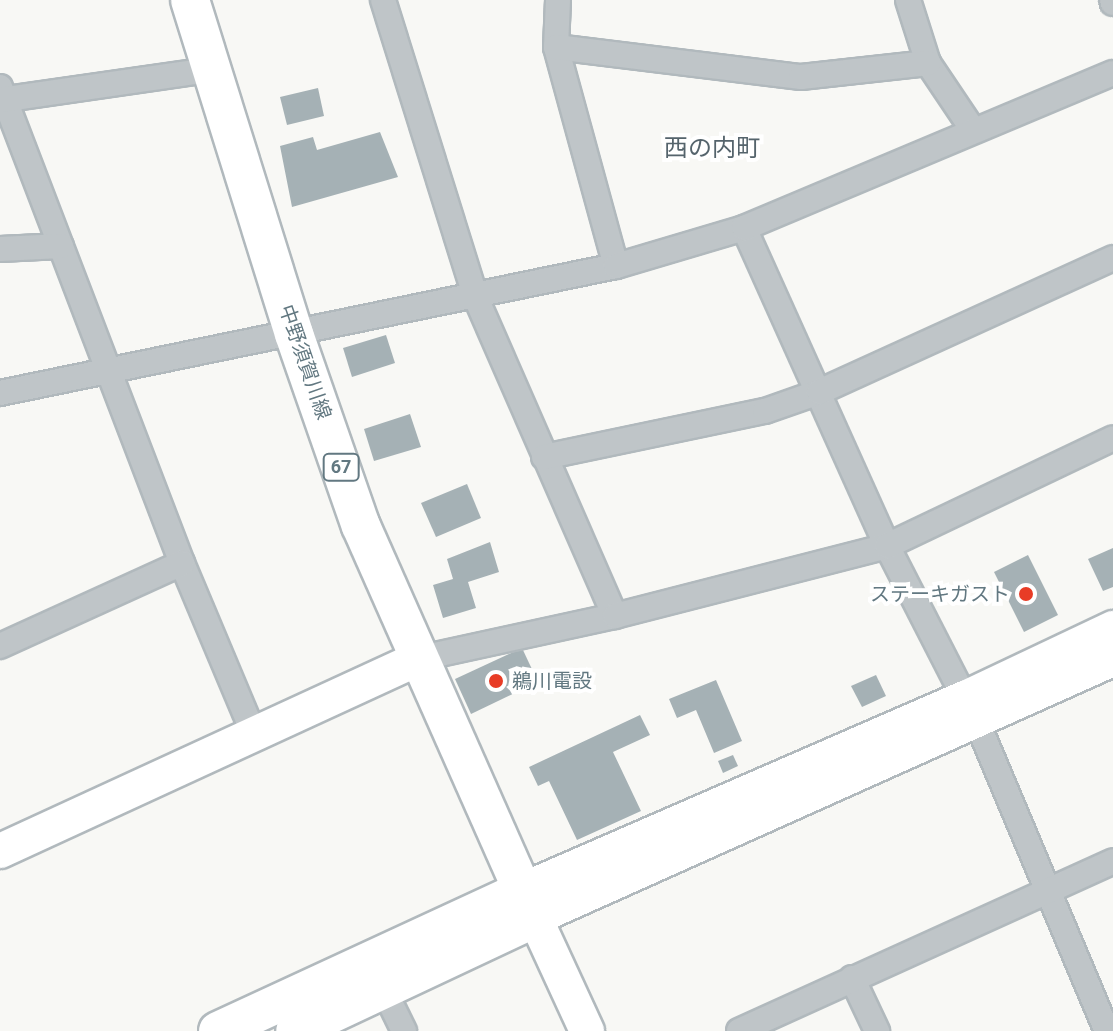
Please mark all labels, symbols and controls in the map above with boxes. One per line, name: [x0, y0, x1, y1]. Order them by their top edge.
district label: 西の内町: [664, 135, 760, 163]
street label: 中野須賀川線: [274, 301, 336, 423]
road number: 67: [321, 453, 361, 481]
place label: ステーキガスト: [870, 582, 1010, 606]
marker: ステーキガスト: [1017, 585, 1035, 603]
place label: 鵜川電設: [512, 669, 592, 693]
marker: 鵜川電設: [487, 672, 505, 690]

